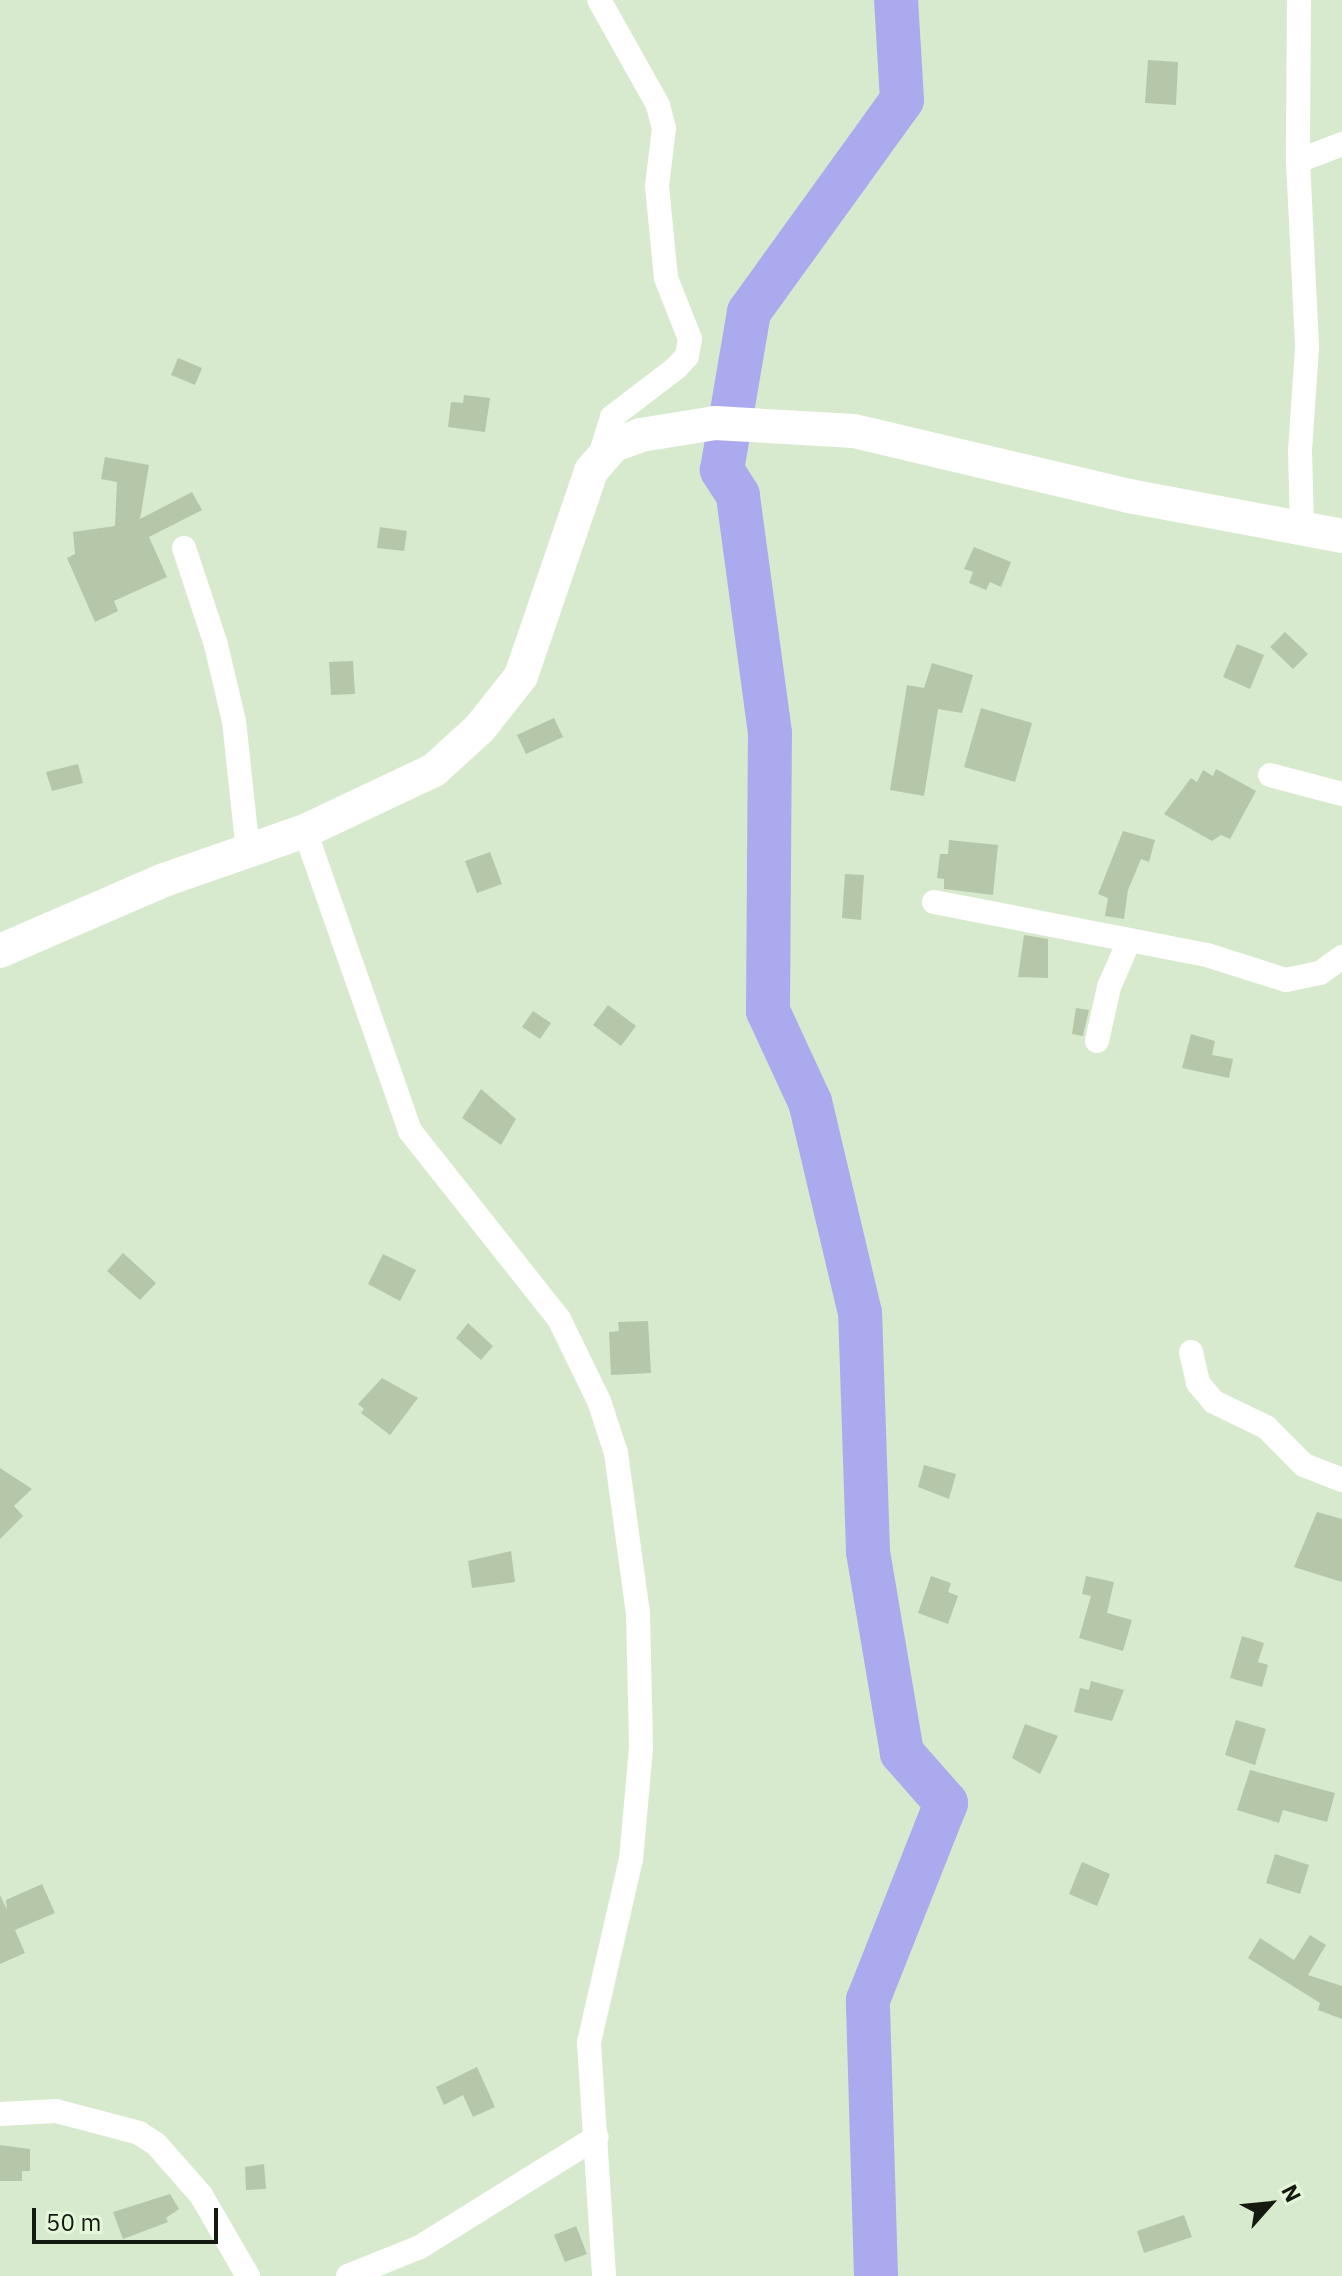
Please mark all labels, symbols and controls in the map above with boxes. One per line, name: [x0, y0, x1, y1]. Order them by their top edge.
north arrow: [1230, 2164, 1310, 2244]
text: N: [1275, 2179, 1308, 2207]
scale bar: [36, 2192, 222, 2242]
text: 50 m: [46, 2206, 101, 2238]

